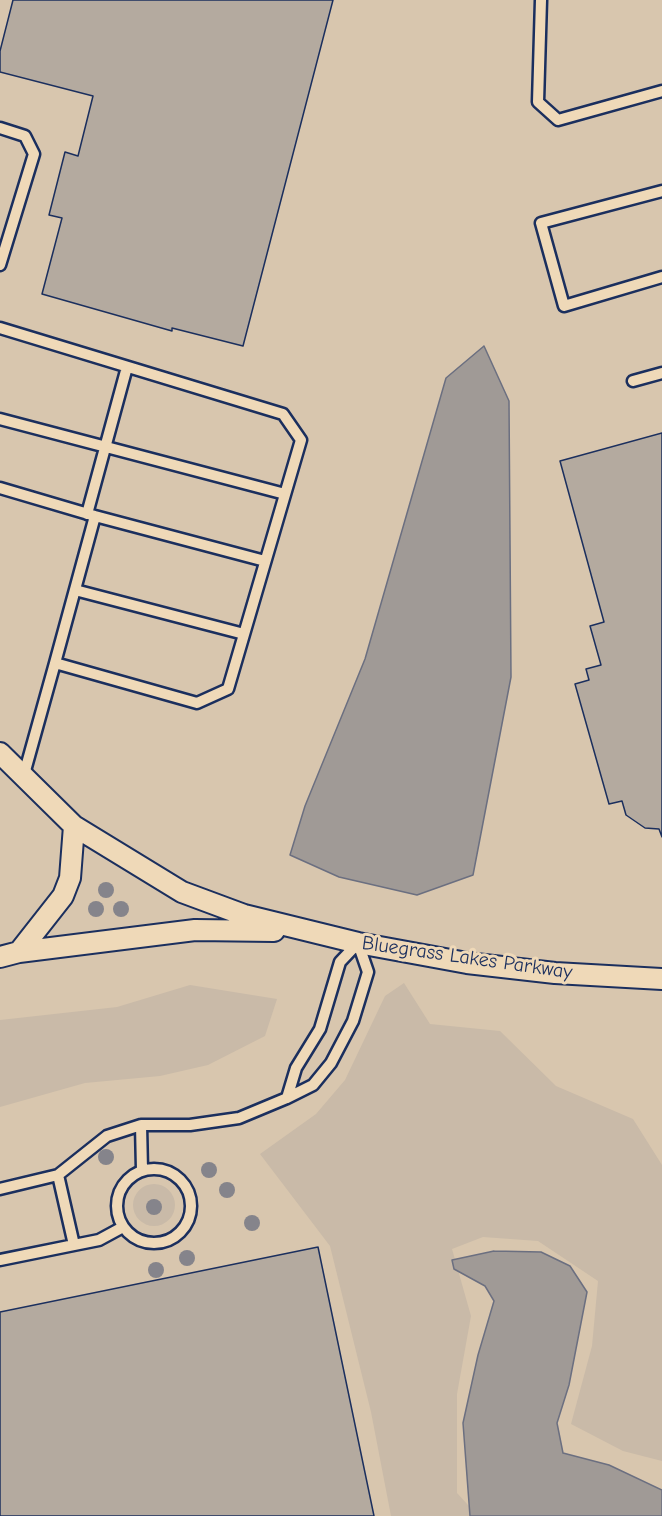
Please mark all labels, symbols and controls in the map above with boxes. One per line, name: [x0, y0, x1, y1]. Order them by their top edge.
street label: Bluegrass Lakes Parkway: [360, 931, 574, 985]

